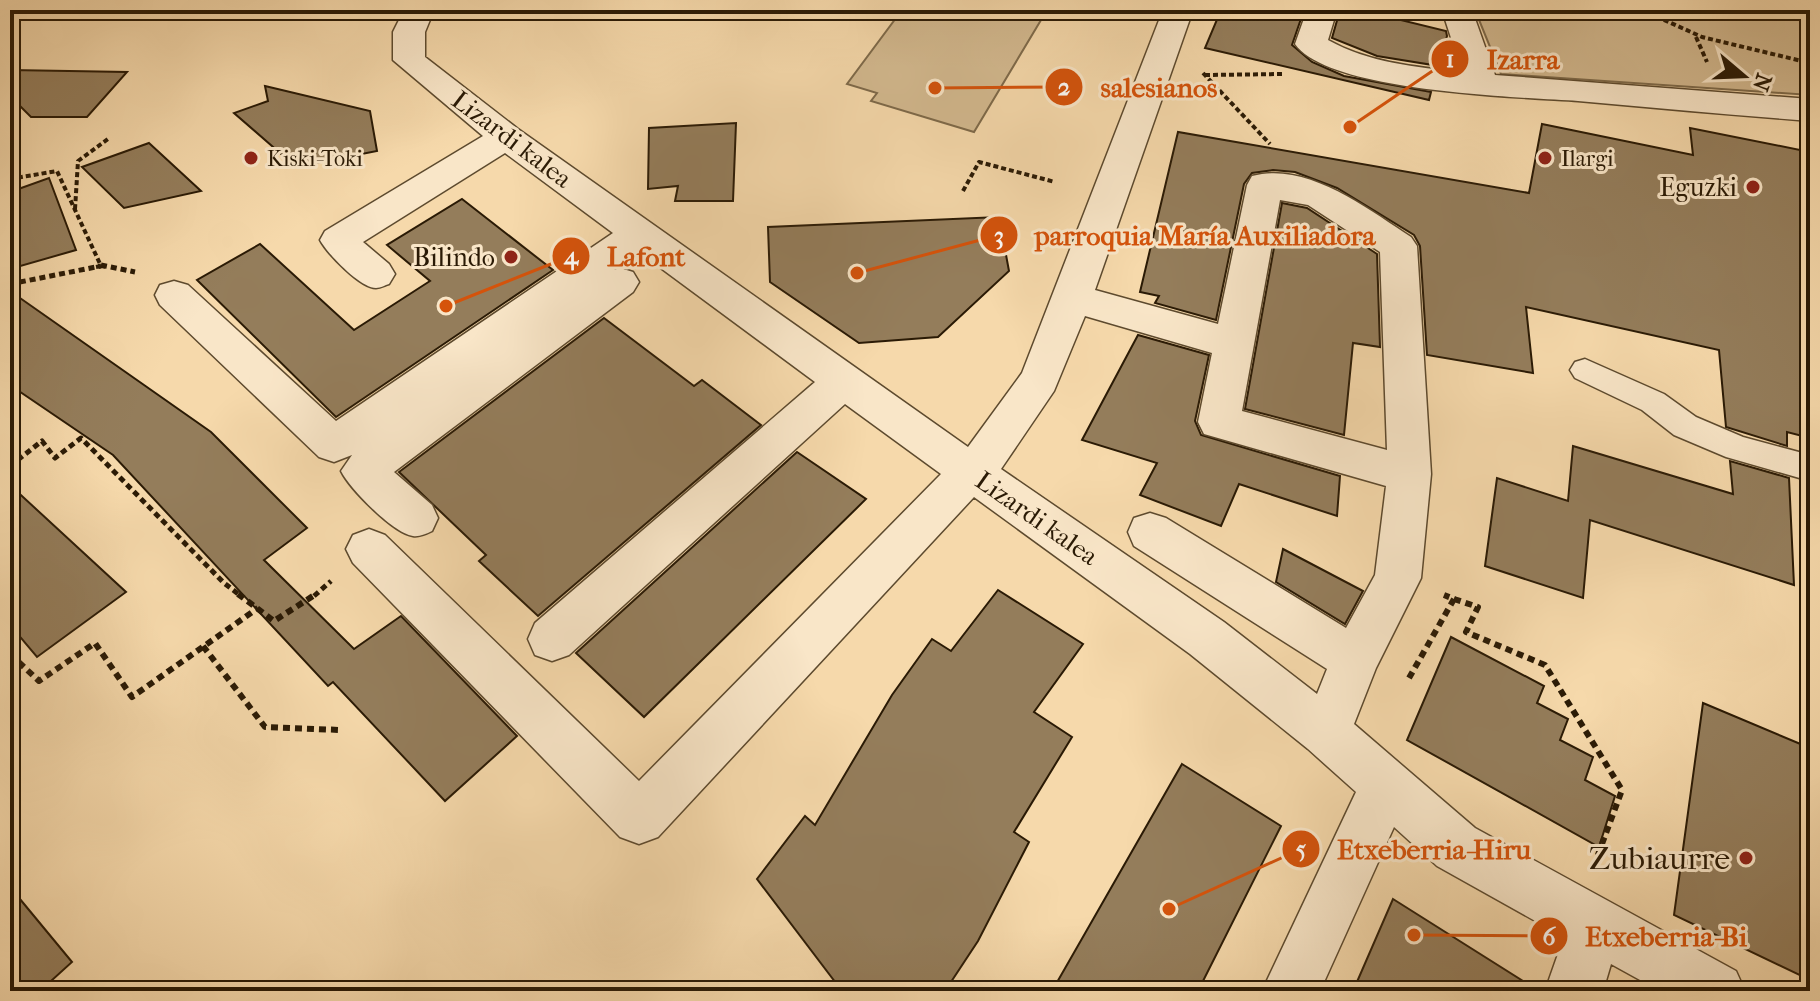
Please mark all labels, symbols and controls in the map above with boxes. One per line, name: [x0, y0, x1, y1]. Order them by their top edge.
callout: Izarra: [1430, 33, 1575, 85]
north arrow: [1704, 36, 1784, 116]
text: Izarra: [1486, 43, 1561, 76]
text: 1: [1446, 45, 1454, 73]
callout: salesianos: [1044, 61, 1233, 113]
text: N: [1747, 70, 1777, 95]
text: salesianos: [1101, 71, 1217, 104]
text: 2: [1058, 73, 1070, 101]
street label: Lizardi kalea: [446, 84, 579, 195]
place label: Kiski-Toki: [267, 146, 363, 172]
place label: Ilargi: [1561, 146, 1614, 172]
marker: Kiski-Toki: [242, 149, 260, 167]
marker: Ilargi: [1536, 149, 1554, 167]
place label: Eguzki: [1660, 172, 1737, 203]
marker: Eguzki: [1744, 178, 1762, 196]
callout: parroquia María Auxiliadora: [979, 209, 1392, 261]
text: parroquia María Auxiliadora: [1034, 219, 1377, 252]
text: 3: [994, 222, 1004, 250]
callout: Lafont: [551, 230, 702, 282]
text: Lafont: [607, 240, 686, 273]
place label: Bilindo: [413, 242, 495, 273]
text: 4: [563, 242, 580, 271]
marker: Bilindo: [502, 248, 520, 266]
street label: Lizardi kalea: [970, 465, 1105, 572]
callout: Etxeberria-Hiru: [1281, 823, 1547, 875]
text: Etxeberria-Hiru: [1337, 833, 1531, 866]
text: 5: [1296, 835, 1306, 863]
place label: Zubiaurre: [1589, 840, 1730, 877]
marker: Zubiaurre: [1737, 849, 1755, 867]
callout: Etxeberria-Bi: [1529, 910, 1763, 962]
text: Etxeberria-Bi: [1585, 920, 1748, 953]
text: 6: [1543, 923, 1557, 951]

